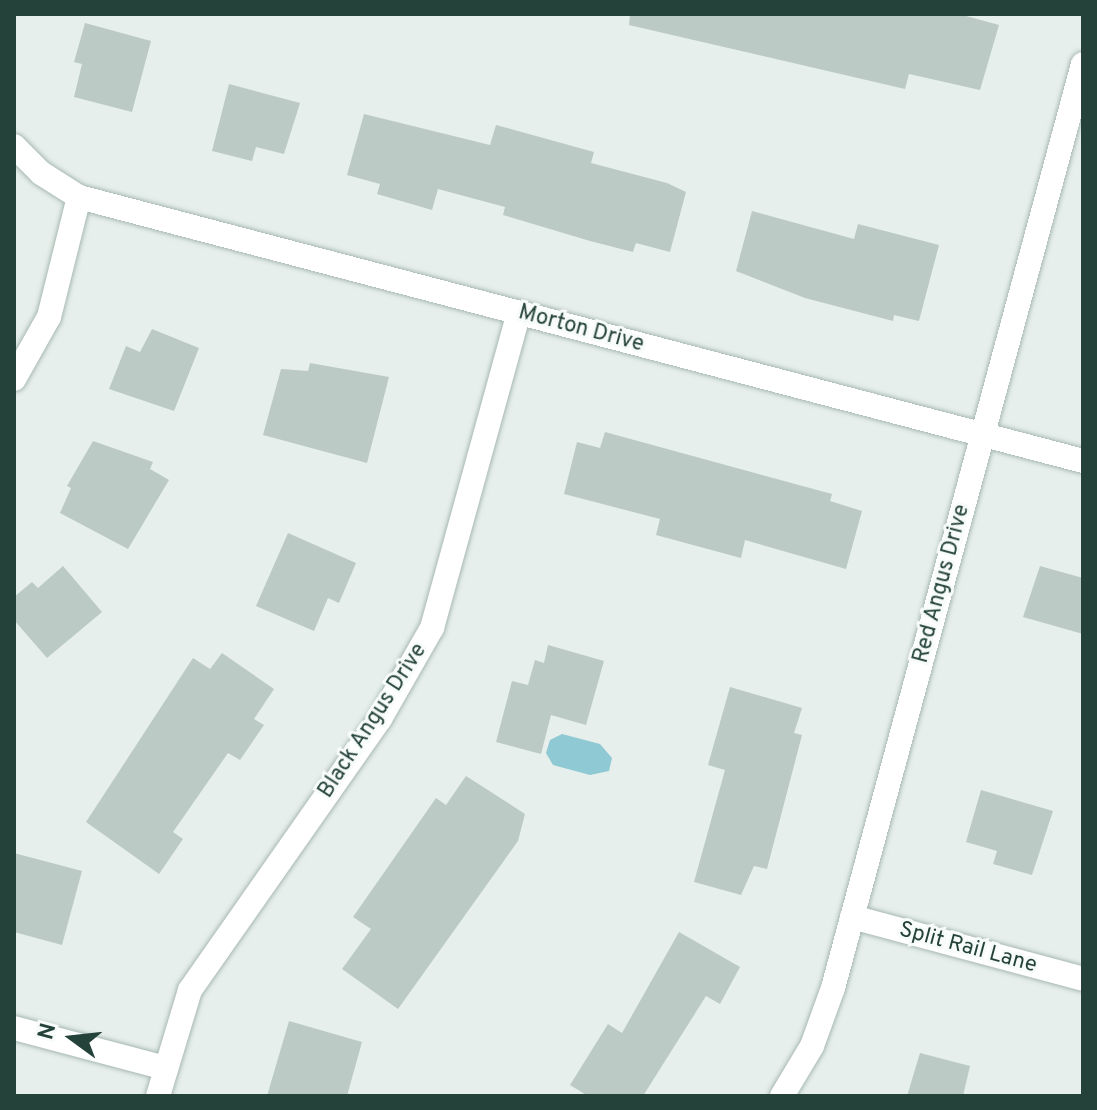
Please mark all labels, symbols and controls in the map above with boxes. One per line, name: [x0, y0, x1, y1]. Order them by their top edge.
street label: Morton Drive: [515, 300, 647, 358]
street label: Red Angus Drive: [908, 501, 976, 667]
street label: Black Angus Drive: [313, 638, 433, 804]
street label: Split Rail Lane: [896, 917, 1040, 979]
north arrow: [32, 998, 112, 1078]
text: N: [33, 1021, 63, 1043]

